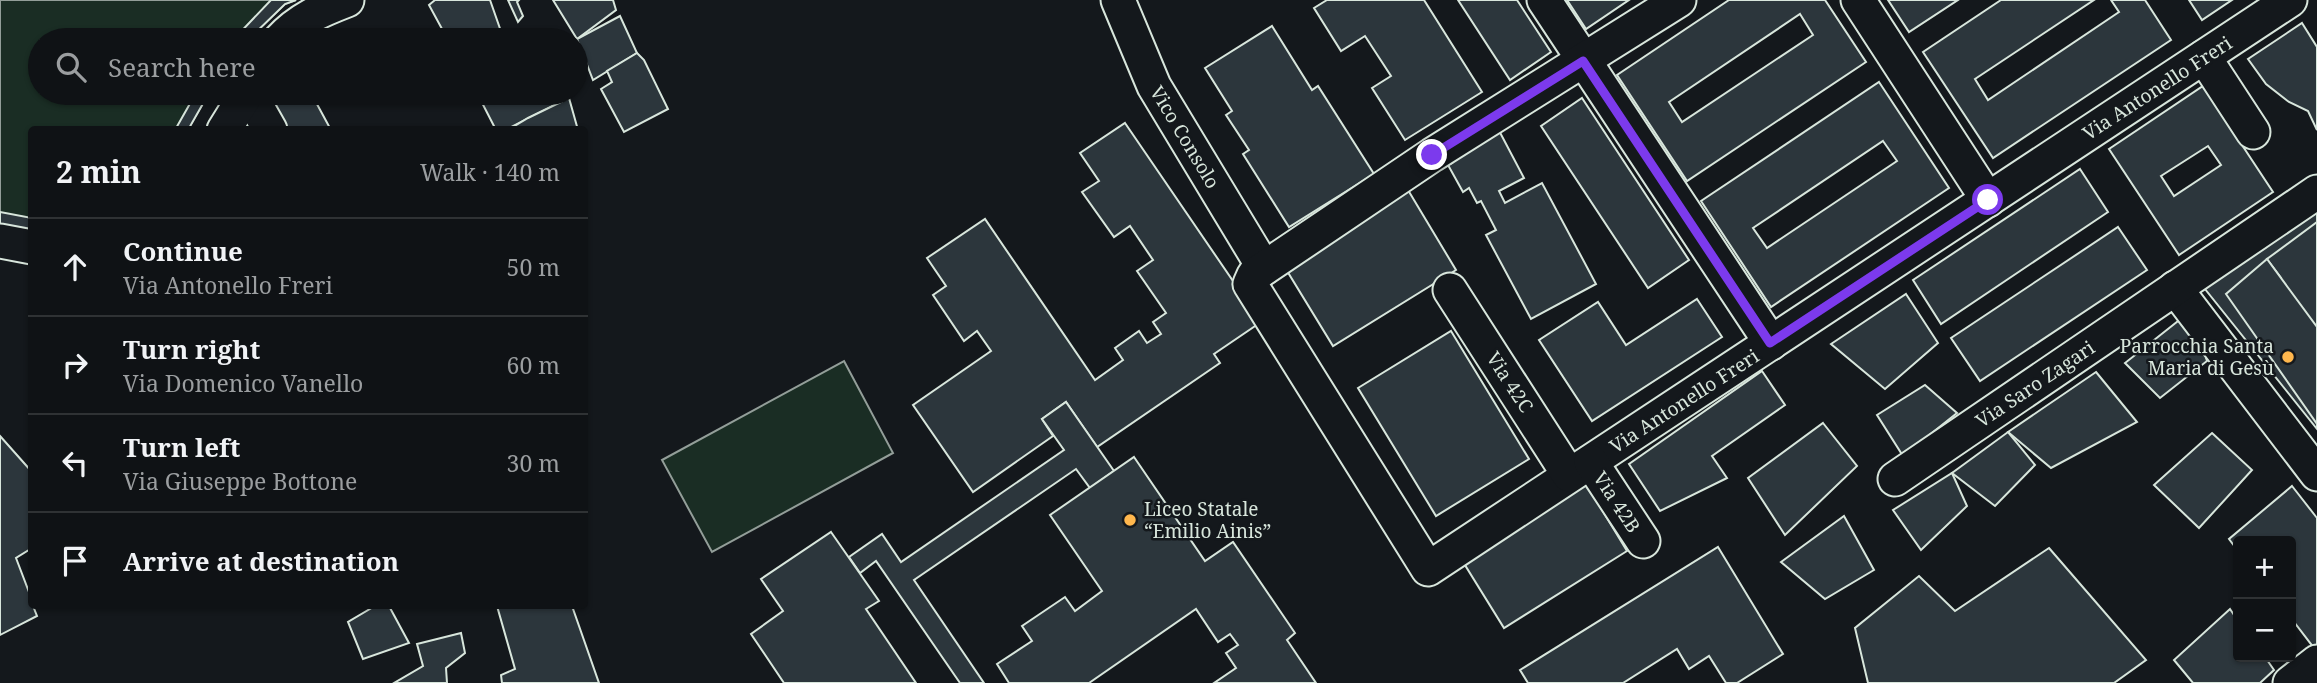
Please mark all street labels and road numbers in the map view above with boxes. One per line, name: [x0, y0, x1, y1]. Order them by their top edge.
street label: Via Antonello Freri: [2077, 30, 2237, 146]
street label: Vico Consolo: [1144, 81, 1226, 193]
street label: Via Saro Zagari: [1970, 335, 2100, 433]
street label: Via Antonello Freri: [1604, 343, 1764, 459]
street label: Via 42C: [1481, 347, 1539, 418]
street label: Via 42B: [1588, 466, 1646, 538]

